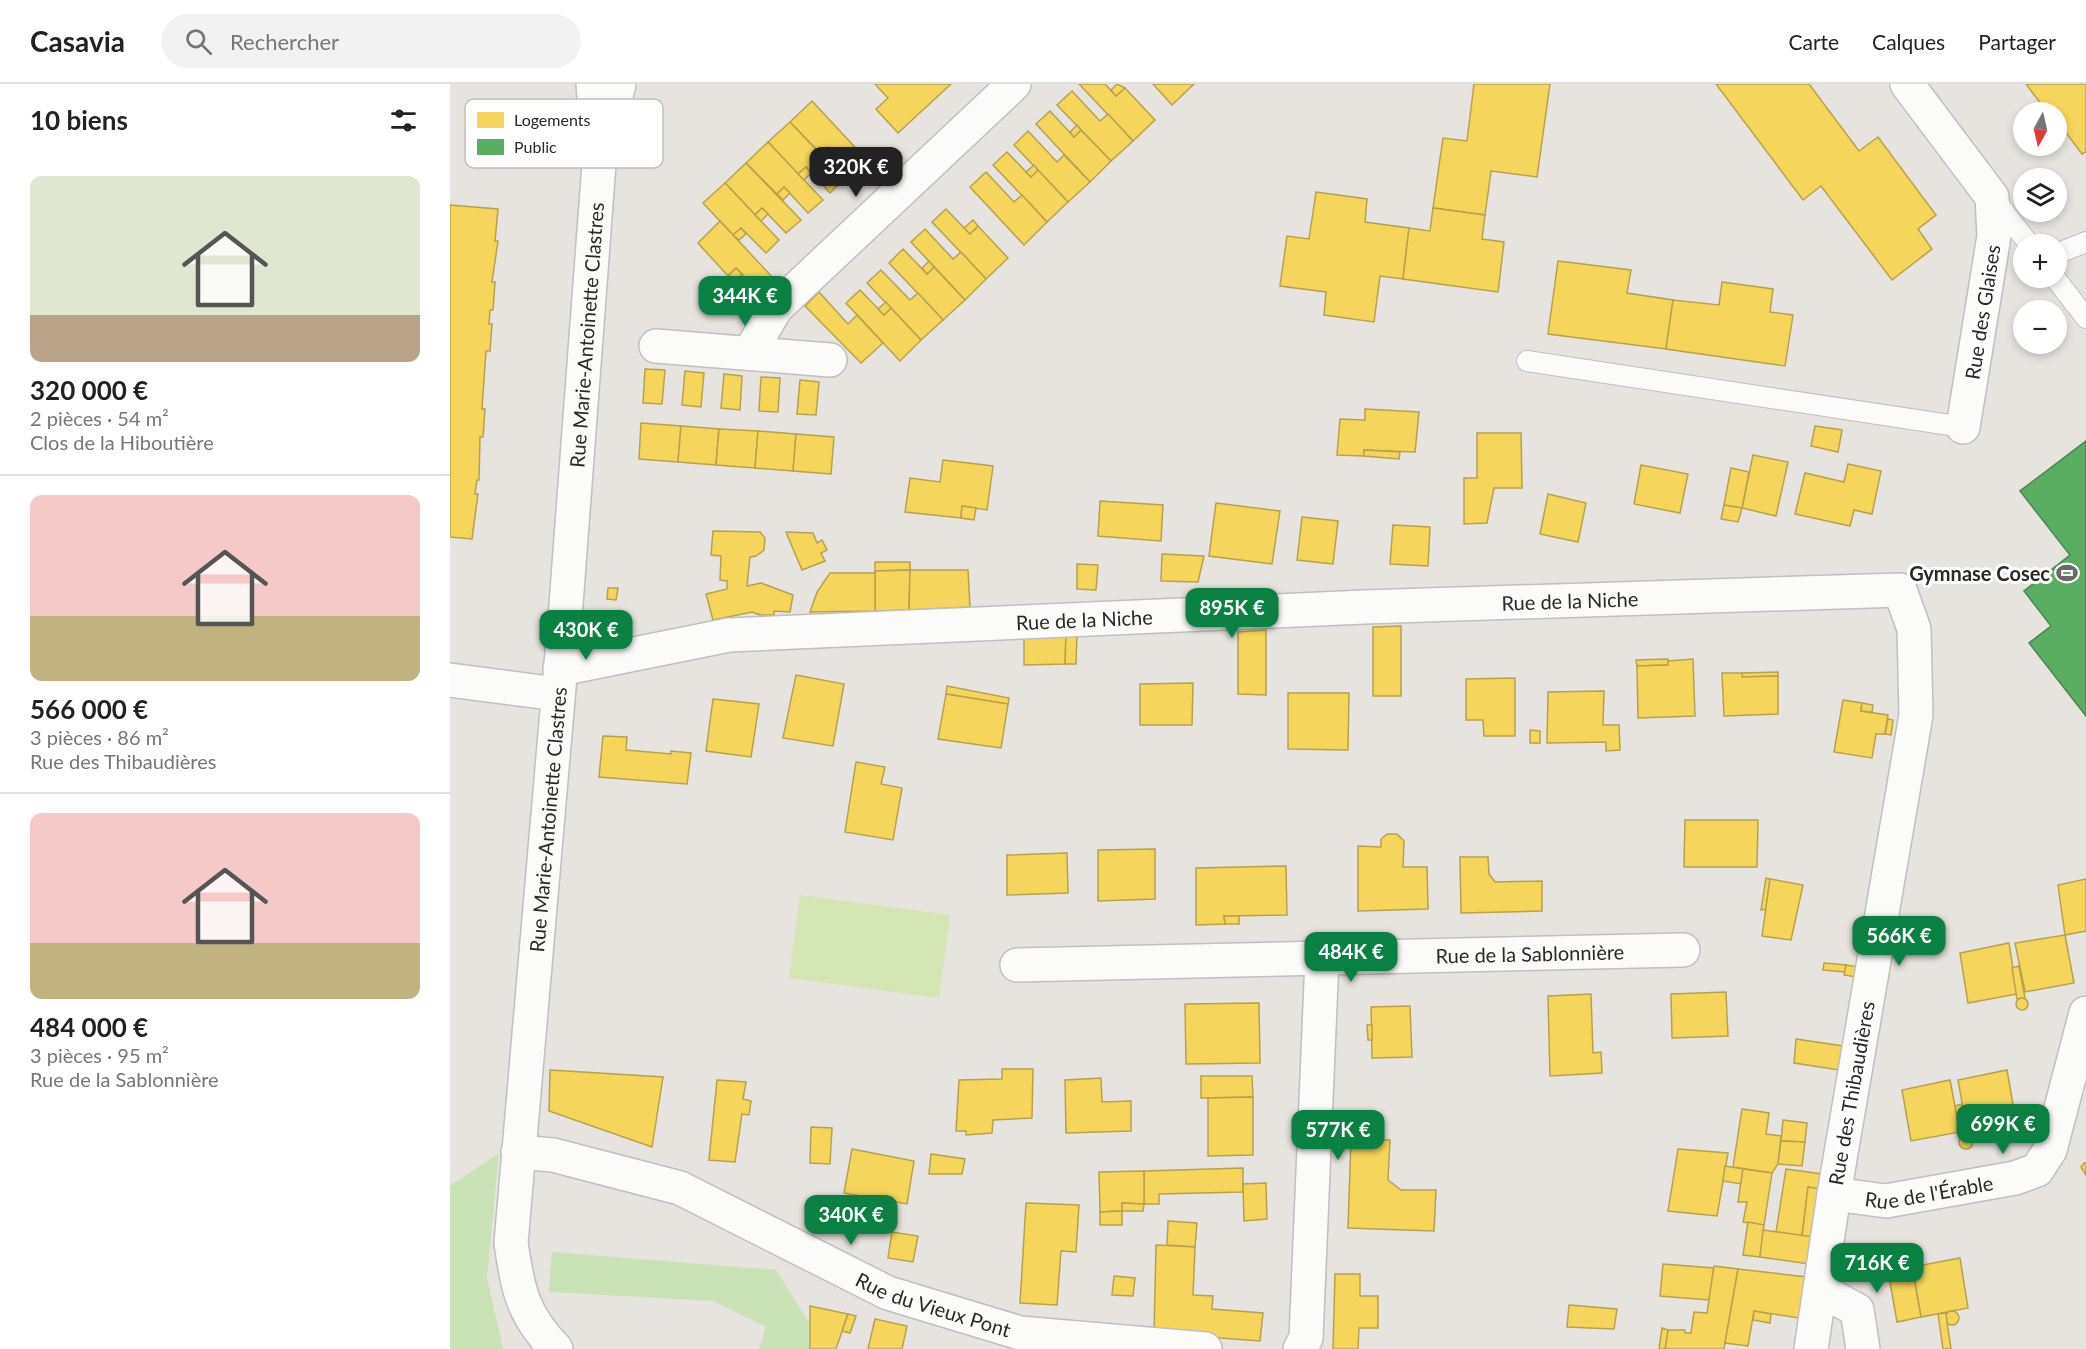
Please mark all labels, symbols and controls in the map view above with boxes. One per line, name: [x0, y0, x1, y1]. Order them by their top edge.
search box: [161, 14, 581, 68]
text: Casavia: [30, 24, 125, 58]
icon: search: [182, 25, 215, 58]
text: Rechercher: [230, 28, 339, 55]
text: Carte: [1788, 29, 1839, 54]
text: Calques: [1872, 29, 1945, 54]
text: Partager: [1978, 29, 2056, 54]
legend: [465, 99, 663, 168]
north arrow: [2013, 102, 2067, 156]
map controls: [2013, 102, 2067, 354]
text: 10 biens: [30, 104, 128, 136]
icon: filters: [387, 104, 420, 137]
text: Logements: [514, 110, 590, 129]
text: Public: [514, 137, 557, 156]
pin: 320K €: [807, 147, 905, 198]
text: 320K €: [824, 154, 888, 178]
button: layers: [2013, 168, 2067, 222]
street label: Rue Marie-Antoinette Clastres: [564, 201, 608, 468]
icon: home: [171, 215, 279, 323]
button: +: [2013, 234, 2067, 288]
street label: Rue des Glaises: [1959, 243, 2005, 381]
pin: 344K €: [696, 276, 794, 327]
text: 344K €: [713, 283, 777, 307]
button: −: [2013, 300, 2067, 354]
text: 320 000 €: [30, 374, 148, 406]
text: 2 pièces · 54 m²: [30, 406, 169, 430]
text: Clos de la Hiboutière: [30, 430, 214, 454]
icon: home: [171, 534, 279, 642]
place label: Gymnase Cosec: [1909, 561, 2050, 585]
sports icon: Gymnase Cosec: [2055, 561, 2079, 585]
street label: Rue de la Niche: [1501, 586, 1639, 615]
pin: 895K €: [1183, 588, 1281, 639]
text: 895K €: [1200, 595, 1264, 619]
street label: Rue de la Niche: [1015, 604, 1153, 634]
pin: 430K €: [537, 610, 635, 661]
text: 430K €: [554, 617, 618, 641]
street label: Rue Marie-Antoinette Clastres: [524, 686, 571, 953]
text: 566 000 €: [30, 693, 148, 725]
text: 3 pièces · 86 m²: [30, 725, 169, 749]
text: Rue des Thibaudières: [30, 749, 216, 773]
icon: home: [171, 852, 279, 960]
pin: 566K €: [1850, 916, 1948, 967]
text: 566K €: [1867, 923, 1931, 947]
pin: 484K €: [1302, 932, 1400, 983]
text: 484K €: [1319, 939, 1383, 963]
street label: Rue de la Sablonnière: [1435, 939, 1625, 968]
street label: Rue des Thibaudières: [1823, 999, 1879, 1187]
text: 484 000 €: [30, 1011, 148, 1043]
text: 3 pièces · 95 m²: [30, 1043, 169, 1067]
text: Rue de la Sablonnière: [30, 1067, 219, 1091]
pin: 699K €: [1954, 1104, 2052, 1155]
pin: 577K €: [1289, 1110, 1387, 1161]
text: 699K €: [1971, 1111, 2035, 1135]
text: 577K €: [1306, 1117, 1370, 1141]
street label: Rue de l'Érable: [1863, 1170, 1995, 1213]
pin: 340K €: [802, 1195, 900, 1246]
text: 340K €: [819, 1202, 883, 1226]
pin: 716K €: [1828, 1243, 1926, 1294]
text: 716K €: [1845, 1250, 1909, 1274]
street label: Rue du Vieux Pont: [852, 1267, 1014, 1341]

